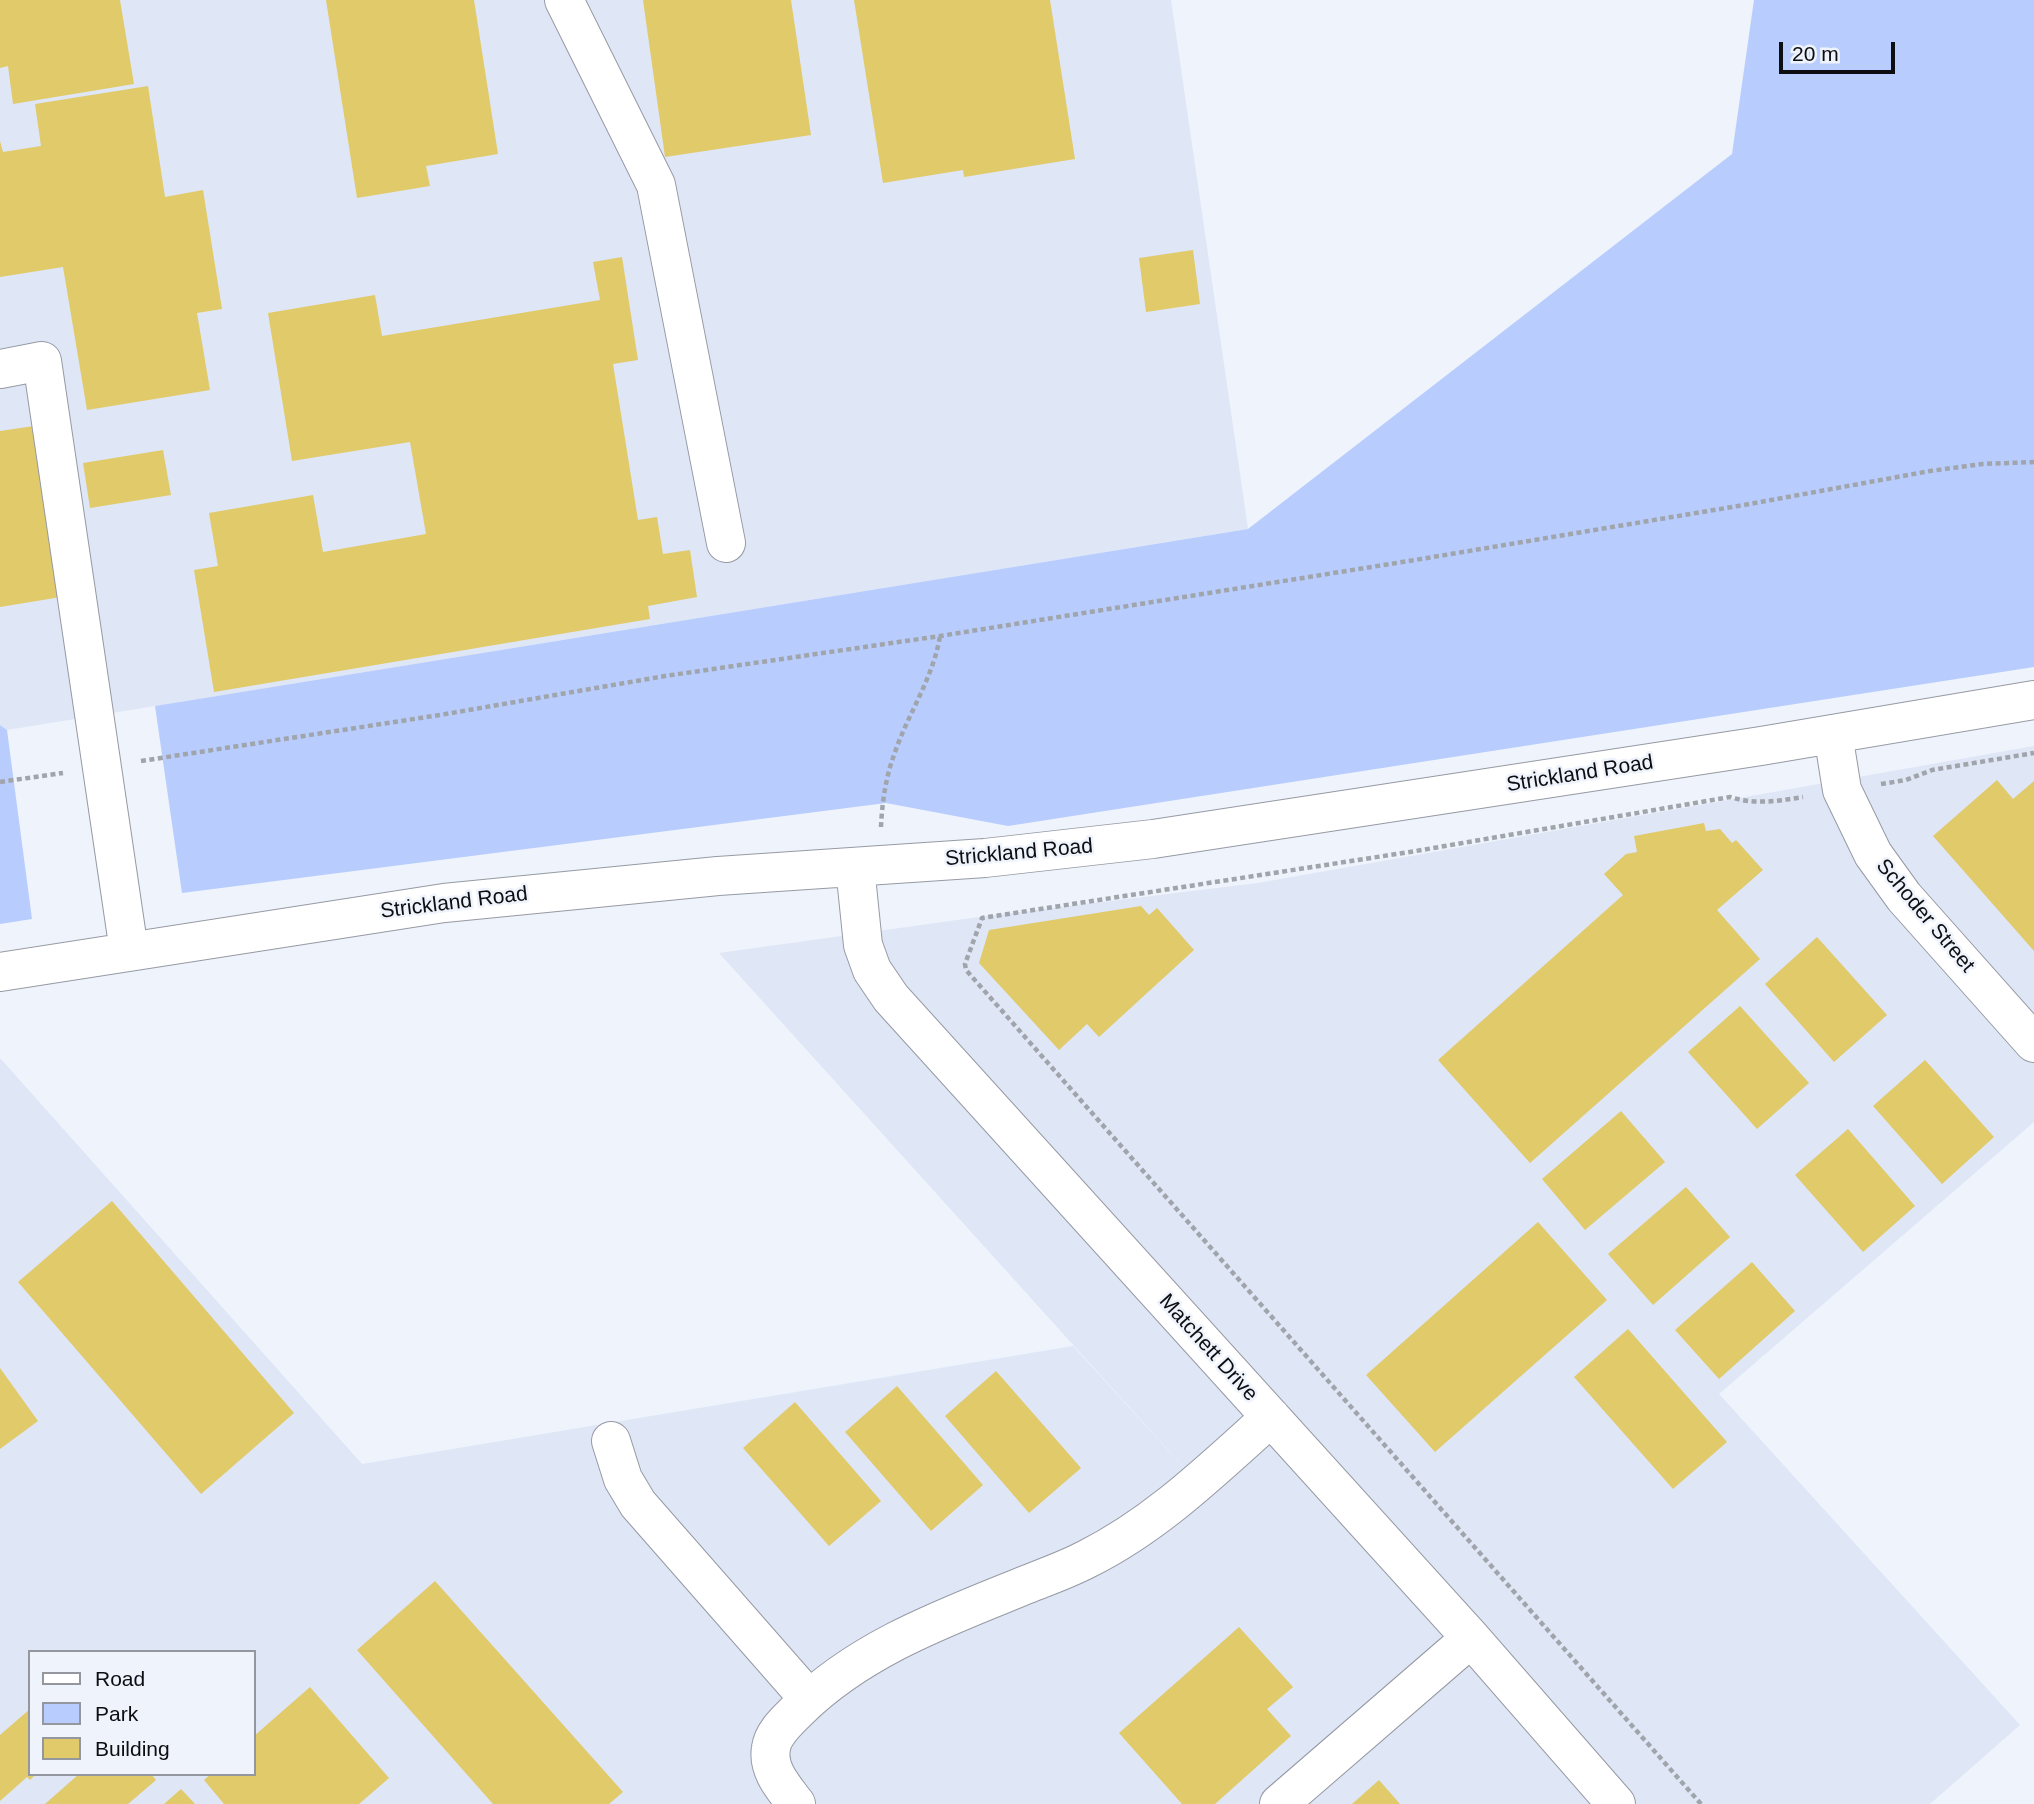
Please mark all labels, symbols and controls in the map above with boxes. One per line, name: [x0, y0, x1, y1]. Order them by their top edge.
scale bar: [1782, 28, 1898, 72]
text: 20 m: [1792, 42, 1839, 65]
street label: Strickland Road: [1505, 750, 1655, 798]
street label: Strickland Road: [944, 834, 1094, 872]
street label: Schoder Street: [1870, 854, 1980, 978]
street label: Strickland Road: [379, 881, 529, 925]
street label: Matchett Drive: [1153, 1289, 1263, 1407]
legend: [28, 1650, 256, 1776]
text: Road: [95, 1667, 145, 1690]
text: Park: [95, 1702, 138, 1725]
text: Building: [95, 1737, 170, 1760]

